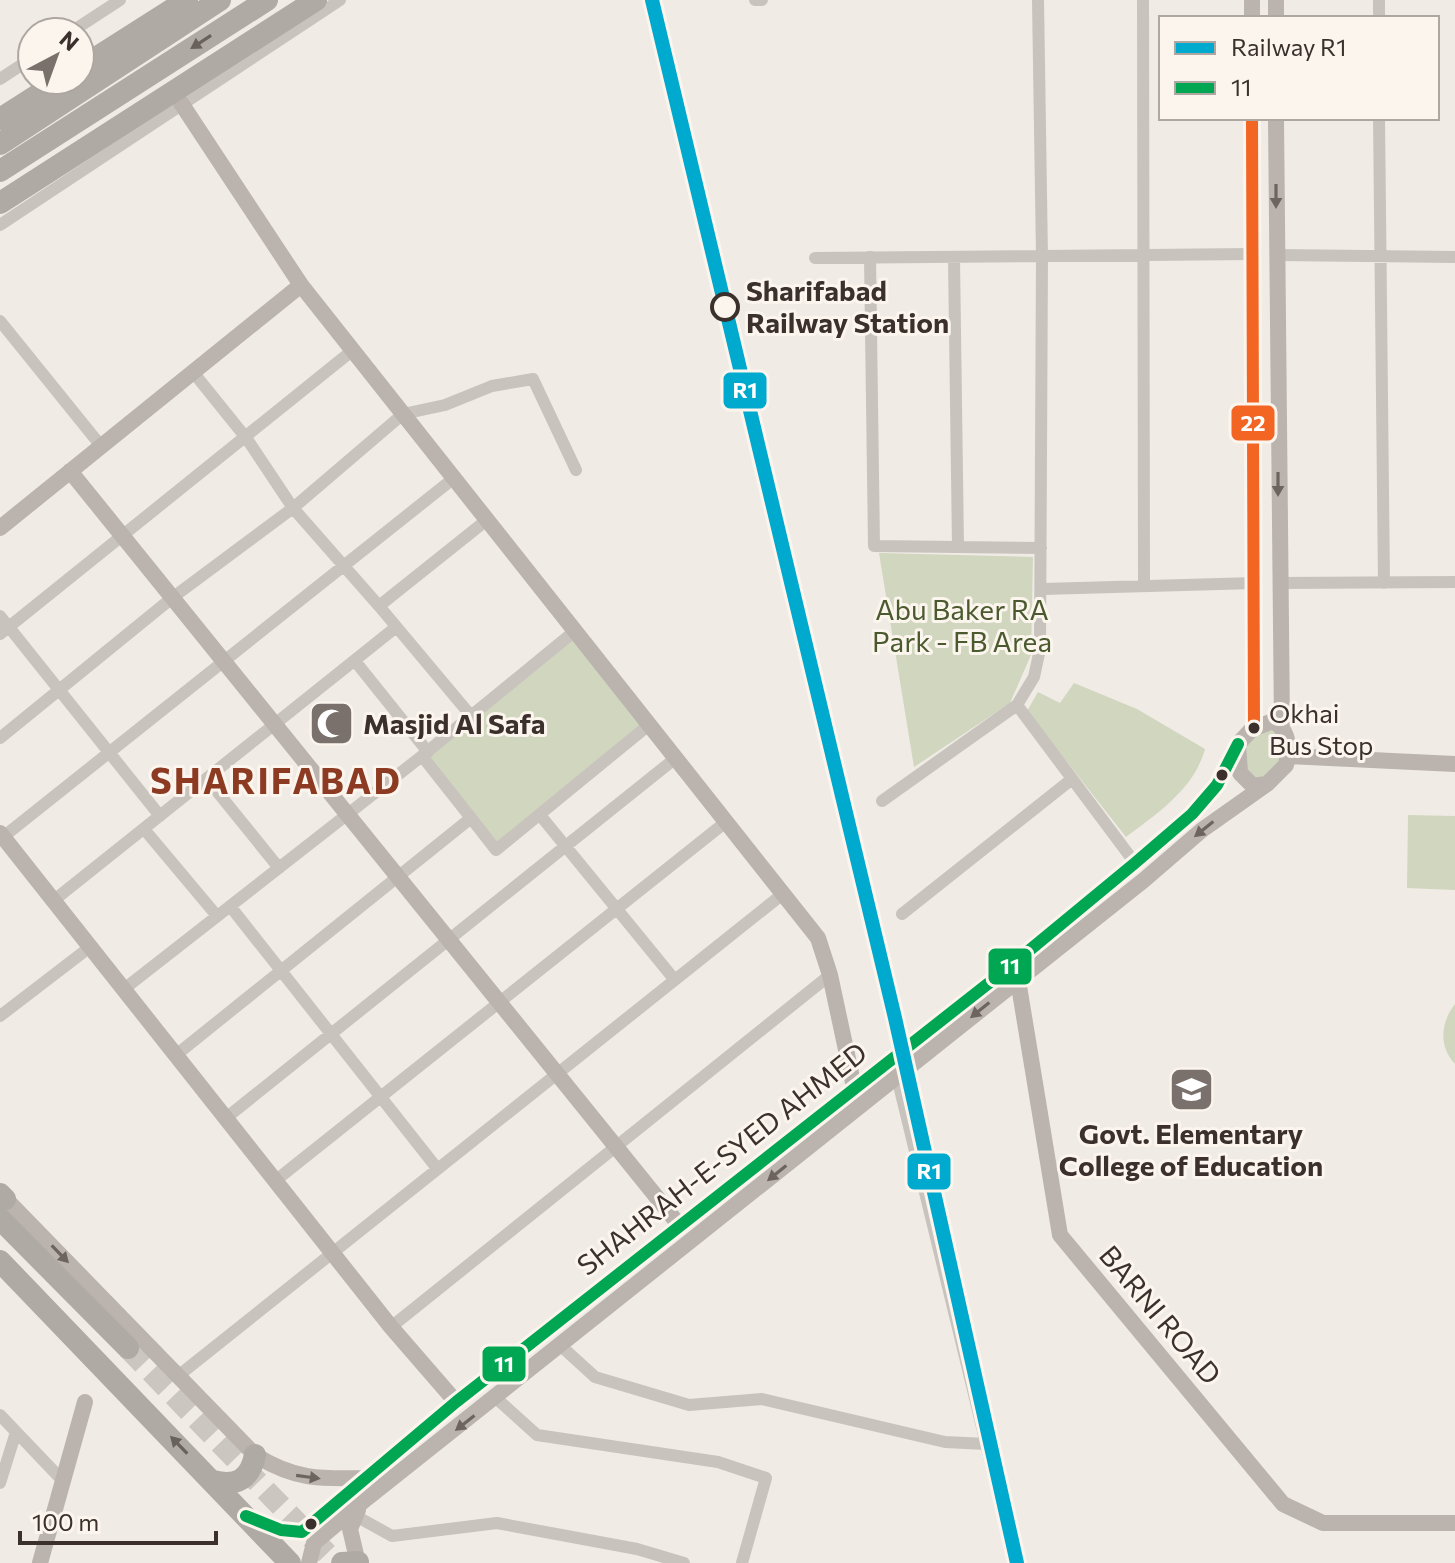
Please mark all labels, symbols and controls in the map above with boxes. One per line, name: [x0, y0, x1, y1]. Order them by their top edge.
north arrow: [16, 16, 96, 96]
legend: [1159, 16, 1439, 120]
text: N: [54, 25, 85, 56]
text: Railway R1: [1231, 32, 1346, 61]
one-way arrow: [191, 34, 212, 49]
text: 11: [1231, 72, 1252, 101]
one-way arrow: [1270, 184, 1282, 209]
place label: Sharifabad Railway Station: [746, 273, 949, 339]
marker: Sharifabad Railway Station: [711, 293, 739, 321]
line badge: R1: [722, 371, 768, 410]
text: R1: [732, 376, 758, 403]
line badge: 22: [1230, 404, 1276, 442]
text: 22: [1240, 409, 1266, 436]
one-way arrow: [1272, 472, 1284, 497]
park label: Abu Baker RA Park - FB Area: [872, 592, 1052, 658]
place label: Okhai Bus Stop: [1269, 697, 1374, 760]
mosque icon: Masjid Al Safa: [308, 700, 356, 748]
place label: Masjid Al Safa: [363, 706, 545, 740]
marker: Okhai Bus Stop: [1246, 720, 1262, 736]
district label: SHARIFABAD: [150, 757, 402, 801]
unlabelled marker: [1214, 767, 1230, 783]
one-way arrow: [1194, 820, 1214, 837]
line badge: 11: [987, 947, 1033, 986]
text: 11: [1000, 952, 1020, 979]
one-way arrow: [970, 1002, 990, 1018]
street label: SHAHRAH-E-SYED AHMED: [570, 1035, 873, 1282]
school or university icon: Govt. Elementary College of Education: [1167, 1065, 1215, 1113]
place label: Govt. Elementary College of Education: [1059, 1116, 1323, 1182]
line badge: R1: [906, 1152, 952, 1191]
text: R1: [916, 1157, 942, 1184]
one-way arrow: [767, 1164, 787, 1181]
street label: BARNI ROAD: [1093, 1238, 1229, 1391]
one-way arrow: [50, 1245, 68, 1264]
line badge: 11: [481, 1345, 527, 1383]
text: 11: [494, 1350, 514, 1377]
one-way arrow: [455, 1414, 475, 1431]
one-way arrow: [170, 1436, 189, 1455]
one-way arrow: [296, 1471, 321, 1483]
scale bar: [20, 1495, 216, 1545]
text: 100 m: [32, 1507, 99, 1536]
unlabelled marker: [303, 1516, 319, 1532]

